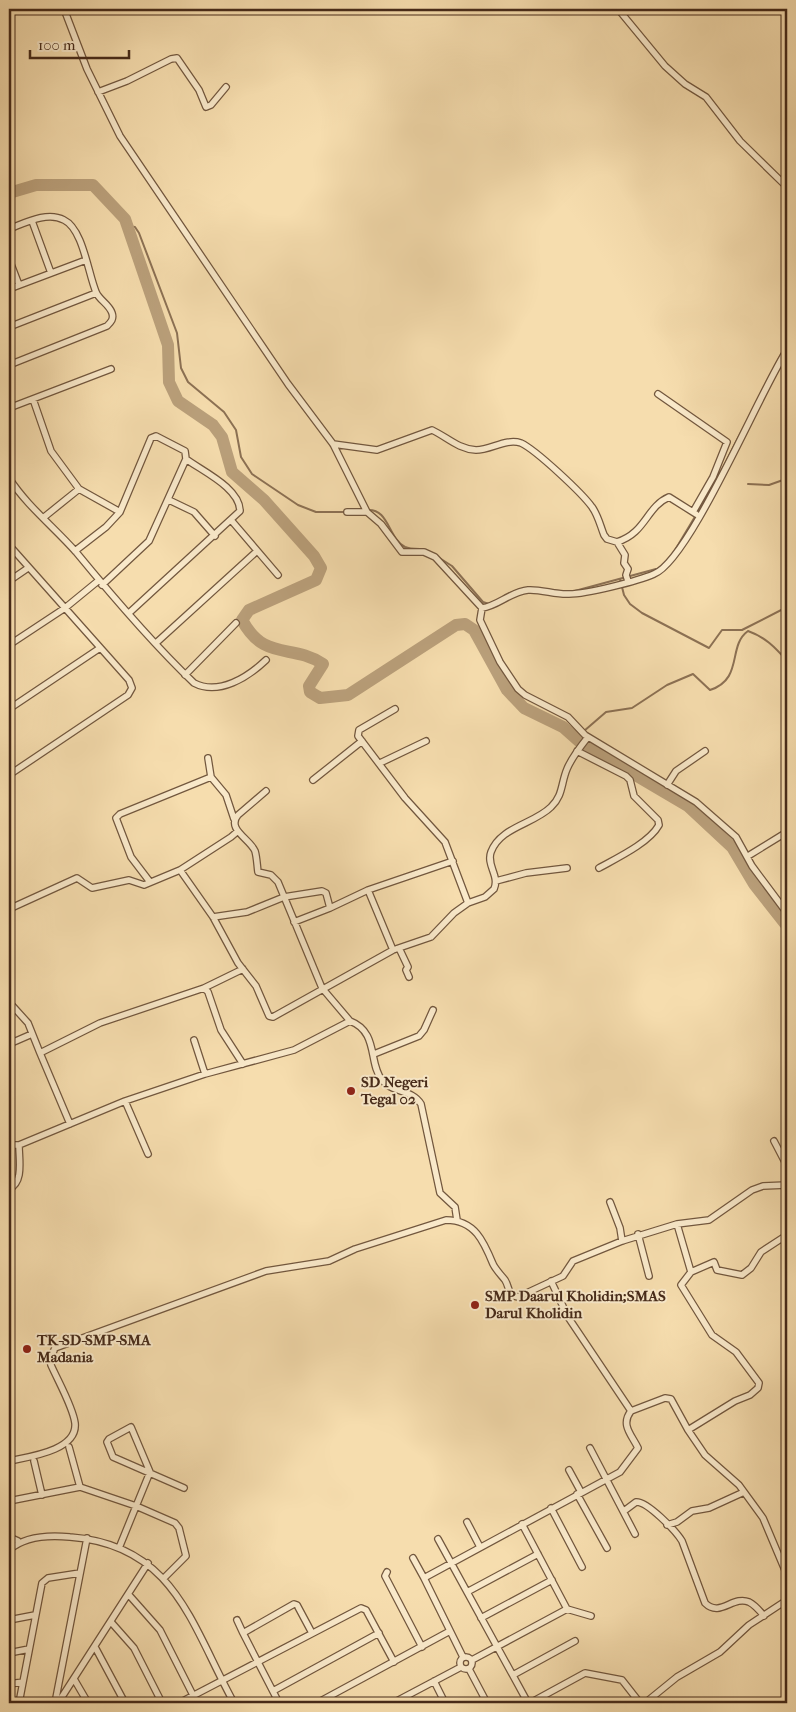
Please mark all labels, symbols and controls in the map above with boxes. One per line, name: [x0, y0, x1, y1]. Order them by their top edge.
scale bar: [30, 28, 129, 60]
text: 100 m: [38, 36, 76, 54]
place label: SD Negeri Tegal 02: [360, 1073, 429, 1108]
marker: SD Negeri Tegal 02: [345, 1085, 357, 1097]
place label: SMP Daarul Kholidin;SMAS Darul Kholidin: [485, 1287, 666, 1322]
marker: SMP Daarul Kholidin;SMAS Darul Kholidin: [469, 1299, 481, 1311]
place label: TK-SD-SMP-SMA Madania: [36, 1331, 152, 1366]
marker: TK-SD-SMP-SMA Madania: [21, 1343, 33, 1355]

